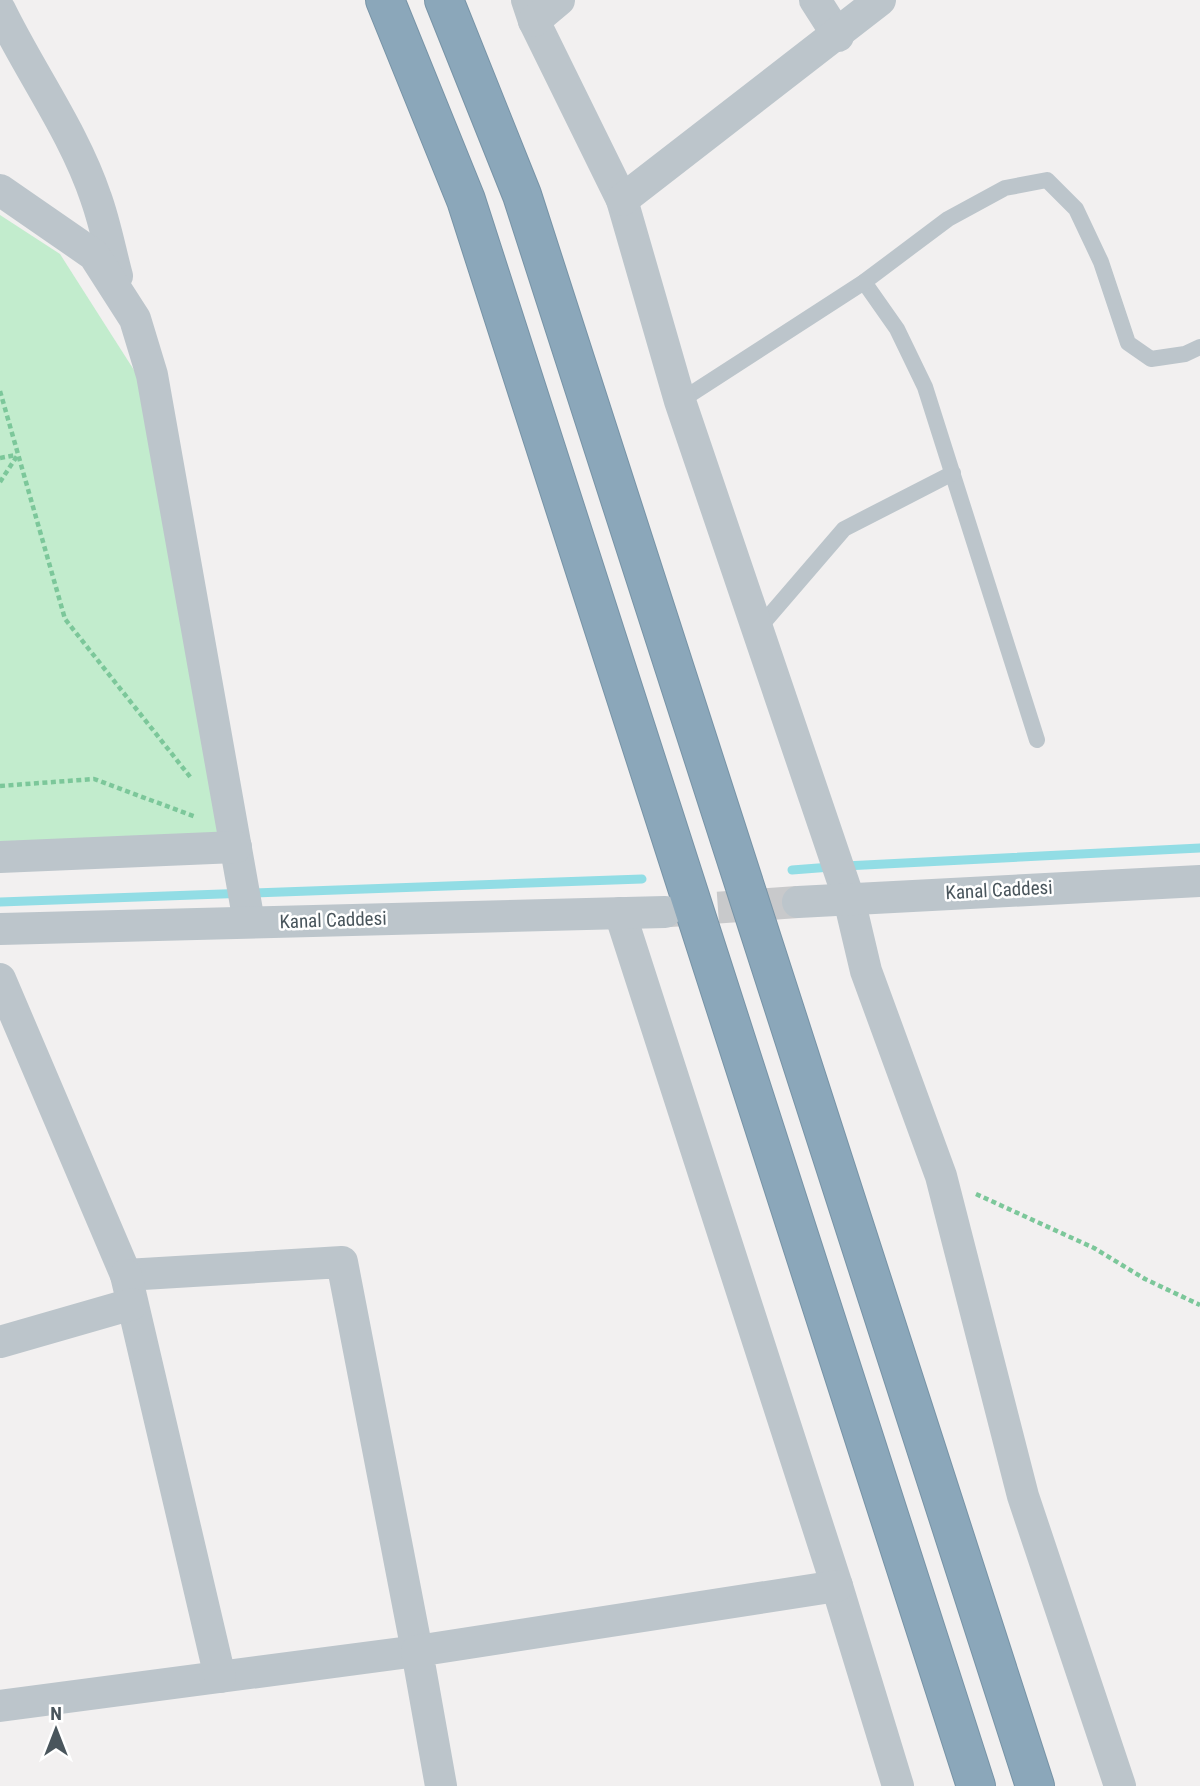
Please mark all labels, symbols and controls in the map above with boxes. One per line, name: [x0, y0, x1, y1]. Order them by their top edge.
street label: Kanal Caddesi: [945, 876, 1053, 904]
street label: Kanal Caddesi: [279, 907, 387, 933]
north arrow: [21, 1695, 91, 1765]
text: N: [50, 1702, 62, 1725]

